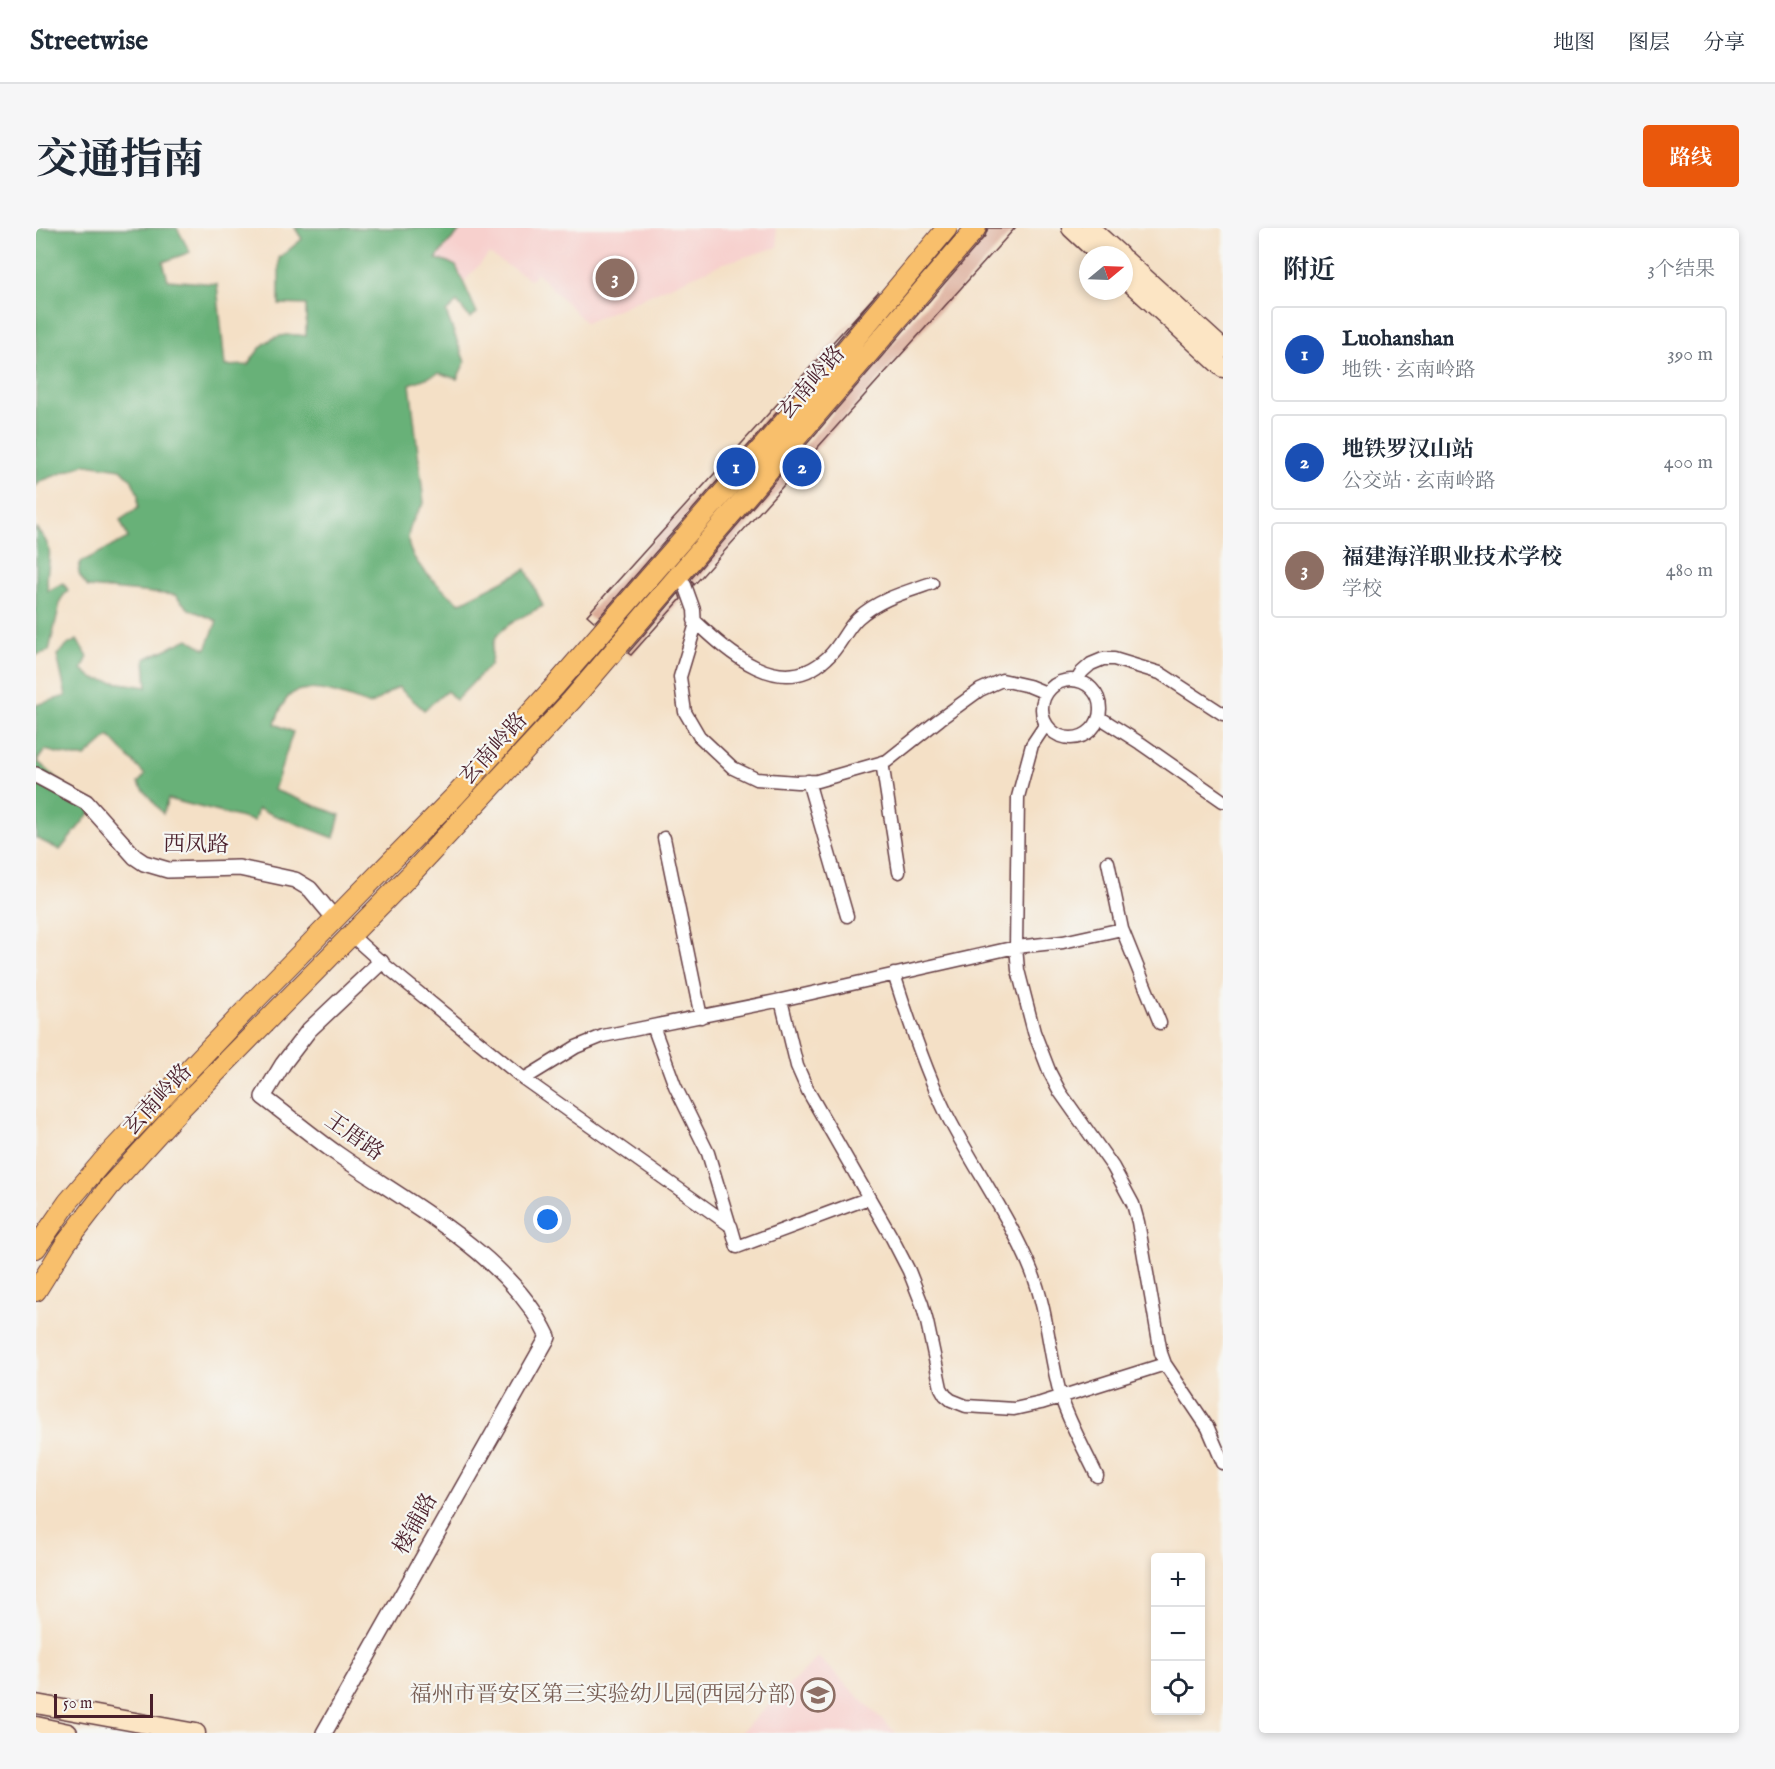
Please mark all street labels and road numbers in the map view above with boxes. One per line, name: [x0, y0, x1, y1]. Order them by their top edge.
street label: 玄南岭路: [773, 341, 851, 425]
street label: 玄南岭路: [454, 707, 534, 791]
street label: 西凤路: [163, 830, 229, 860]
street label: 玄南岭路: [118, 1058, 198, 1142]
street label: 王厝路: [319, 1107, 389, 1167]
street label: 楼铺路: [388, 1488, 444, 1560]

